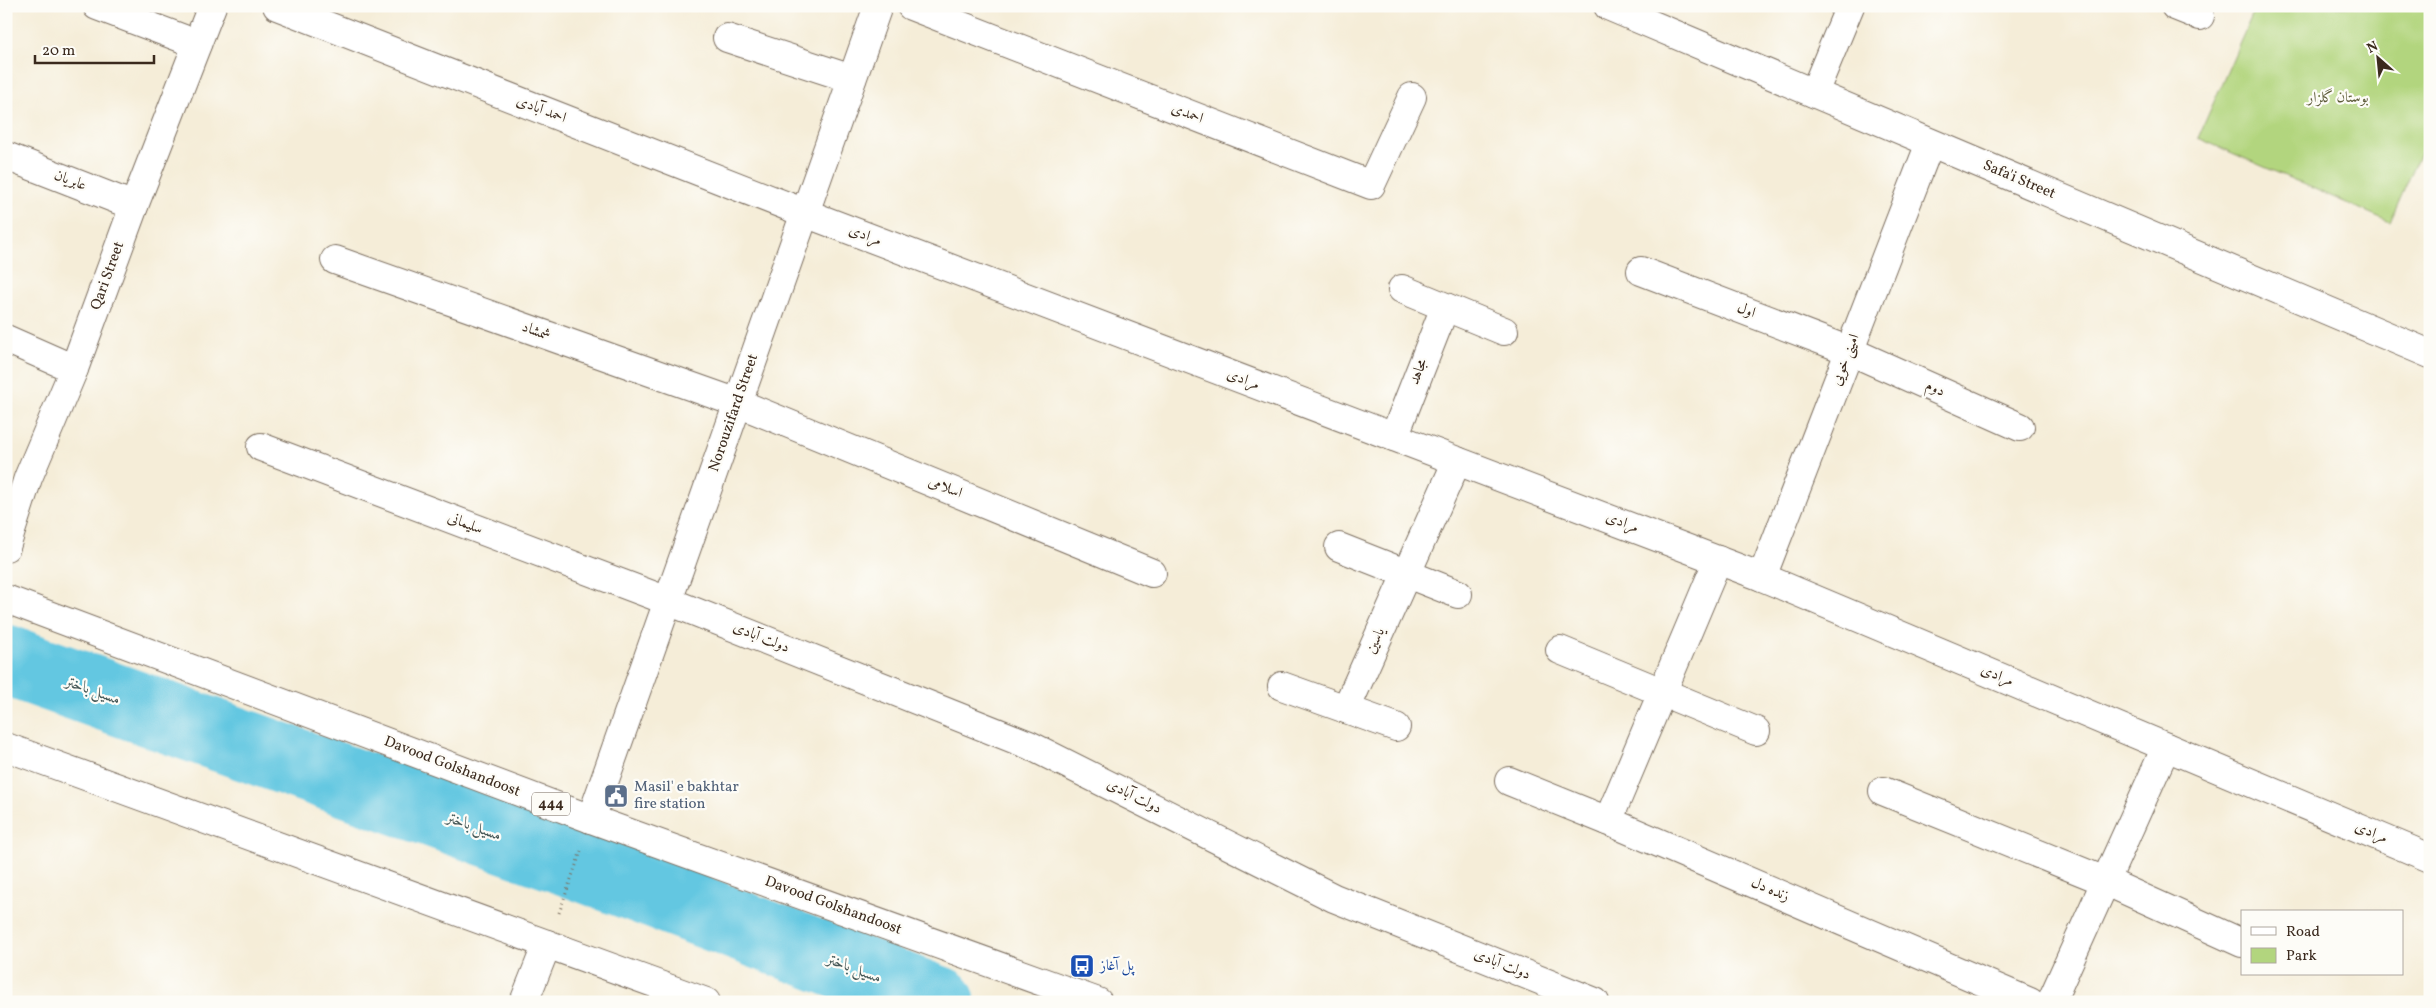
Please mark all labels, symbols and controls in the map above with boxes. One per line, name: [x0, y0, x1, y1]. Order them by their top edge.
scale bar: [35, 32, 154, 64]
north arrow: [2354, 32, 2404, 82]
text: N: [2364, 37, 2382, 59]
text: 20 m: [42, 41, 75, 62]
park label: بوستان گلزار: [2305, 88, 2369, 109]
street label: احمد آبادی: [513, 91, 569, 129]
street label: احمدی: [1168, 98, 1206, 130]
street label: Safa'i Street: [1979, 155, 2059, 205]
street label: عابریان: [51, 165, 89, 197]
street label: مرادی: [845, 220, 885, 252]
street label: Qari Street: [86, 239, 130, 313]
street label: اول: [1734, 298, 1758, 324]
street label: شمشاد: [519, 317, 553, 347]
street label: امینی خویی: [1827, 331, 1865, 389]
street label: Norouzifard Street: [704, 351, 764, 475]
street label: مجاهد: [1404, 356, 1434, 388]
street label: مرادی: [1223, 364, 1263, 396]
street label: دوم: [1921, 375, 1948, 403]
street label: اسلامی: [925, 472, 965, 504]
street label: مرادی: [1602, 507, 1642, 539]
street label: سلیمانی: [444, 508, 486, 540]
street label: دولت آبادی: [730, 617, 792, 659]
street label: یاسین: [1361, 624, 1391, 657]
street label: مرادی: [1977, 660, 2017, 692]
water label: مسیل باختر: [61, 670, 124, 711]
street label: Davood Golshandoost: [381, 731, 523, 803]
street label: دولت آبادی: [1103, 774, 1165, 820]
place label: Masil' e bakhtar fire station: [634, 777, 739, 815]
public building icon: Masil' e bakhtar fire station: [603, 783, 629, 809]
road number: 444: [532, 792, 570, 816]
water label: مسیل باختر: [442, 806, 505, 847]
street label: مرادی: [2351, 817, 2391, 849]
street label: Davood Golshandoost: [762, 871, 904, 941]
street label: زنده دل: [1747, 873, 1793, 907]
legend: [2241, 910, 2404, 976]
text: Road: [2286, 922, 2320, 943]
street label: دولت آبادی: [1471, 944, 1533, 986]
text: Park: [2286, 946, 2317, 967]
water label: مسیل باختر: [822, 948, 885, 990]
bus stop icon: پل آغاز: [1069, 953, 1095, 979]
place label: پل آغاز: [1098, 956, 1135, 977]

